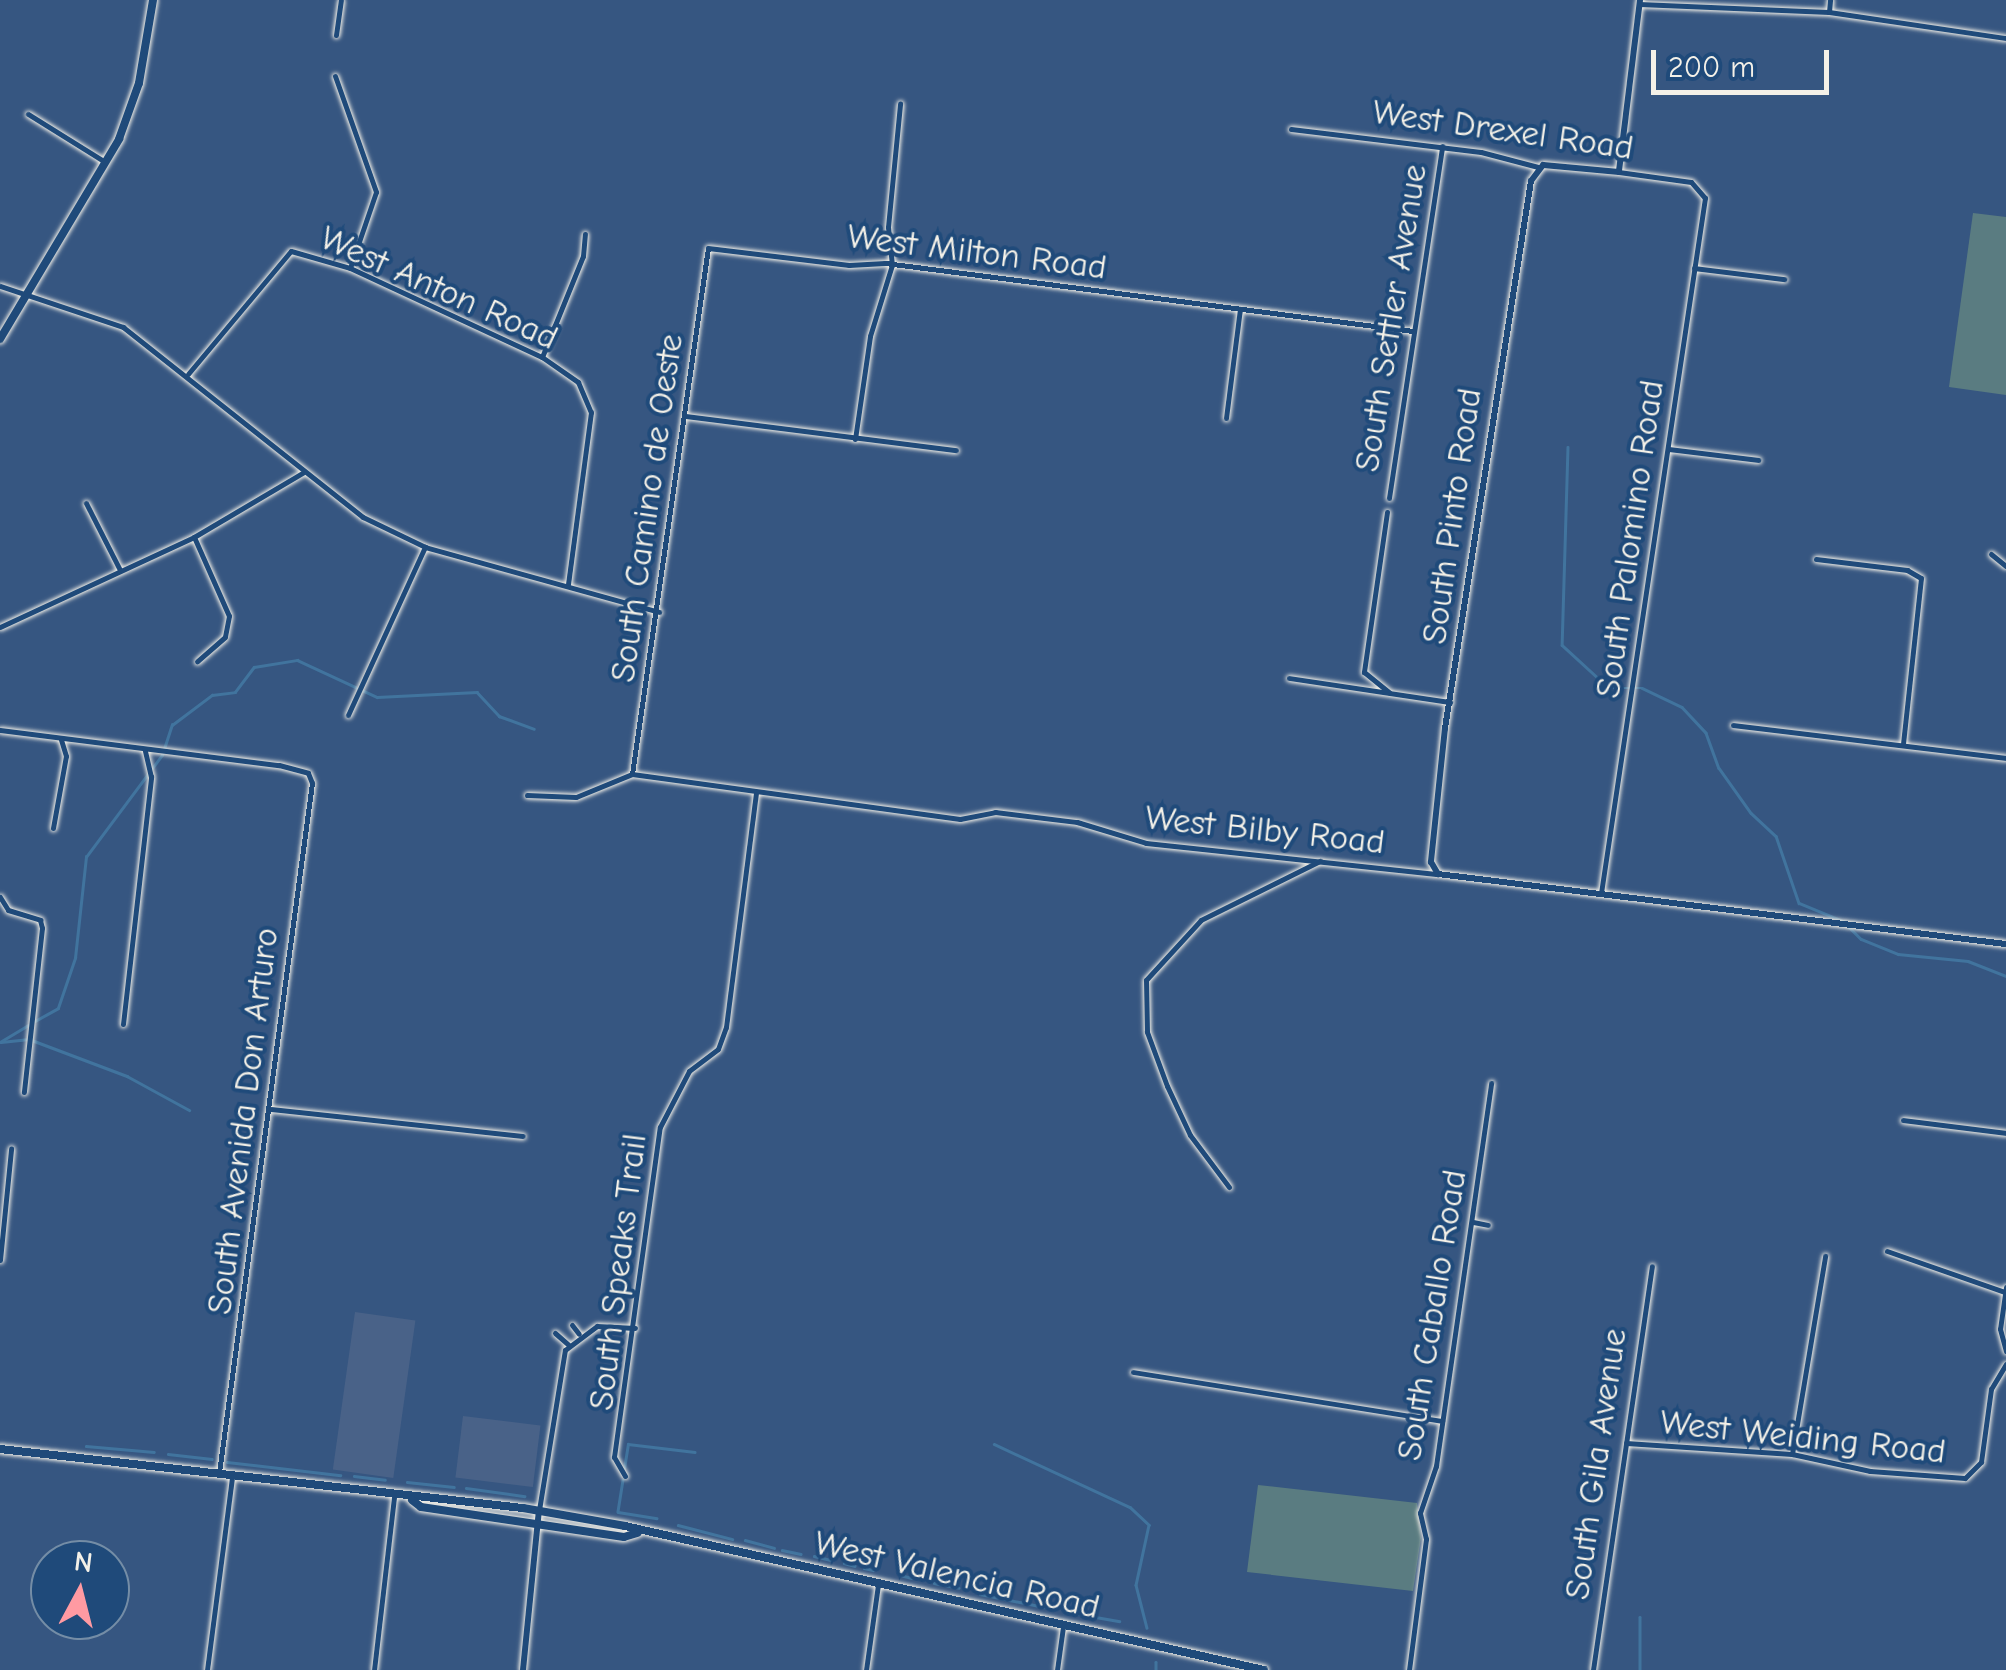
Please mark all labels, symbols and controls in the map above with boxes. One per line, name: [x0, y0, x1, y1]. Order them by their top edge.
scale bar: [1656, 30, 1834, 92]
text: 200 m: [1668, 50, 1755, 85]
street label: West Drexel Road: [1370, 91, 1636, 169]
street label: South Settler Avenue: [1346, 161, 1436, 475]
street label: West Milton Road: [845, 215, 1109, 289]
street label: West Anton Road: [314, 217, 564, 359]
street label: South Camino de Oeste: [602, 331, 692, 685]
street label: South Palomino Road: [1587, 377, 1673, 701]
street label: South Pinto Road: [1413, 385, 1491, 647]
street label: West Bilby Road: [1143, 797, 1387, 863]
street label: South Avenida Don Arturo: [198, 925, 288, 1317]
street label: South Speaks Trail: [580, 1131, 656, 1413]
street label: South Caballo Road: [1388, 1167, 1476, 1463]
street label: South Gila Avenue: [1556, 1326, 1636, 1602]
street label: West Weiding Road: [1658, 1401, 1948, 1473]
street label: West Valencia Road: [810, 1522, 1104, 1628]
north arrow: [30, 1540, 130, 1640]
text: N: [72, 1545, 94, 1579]

